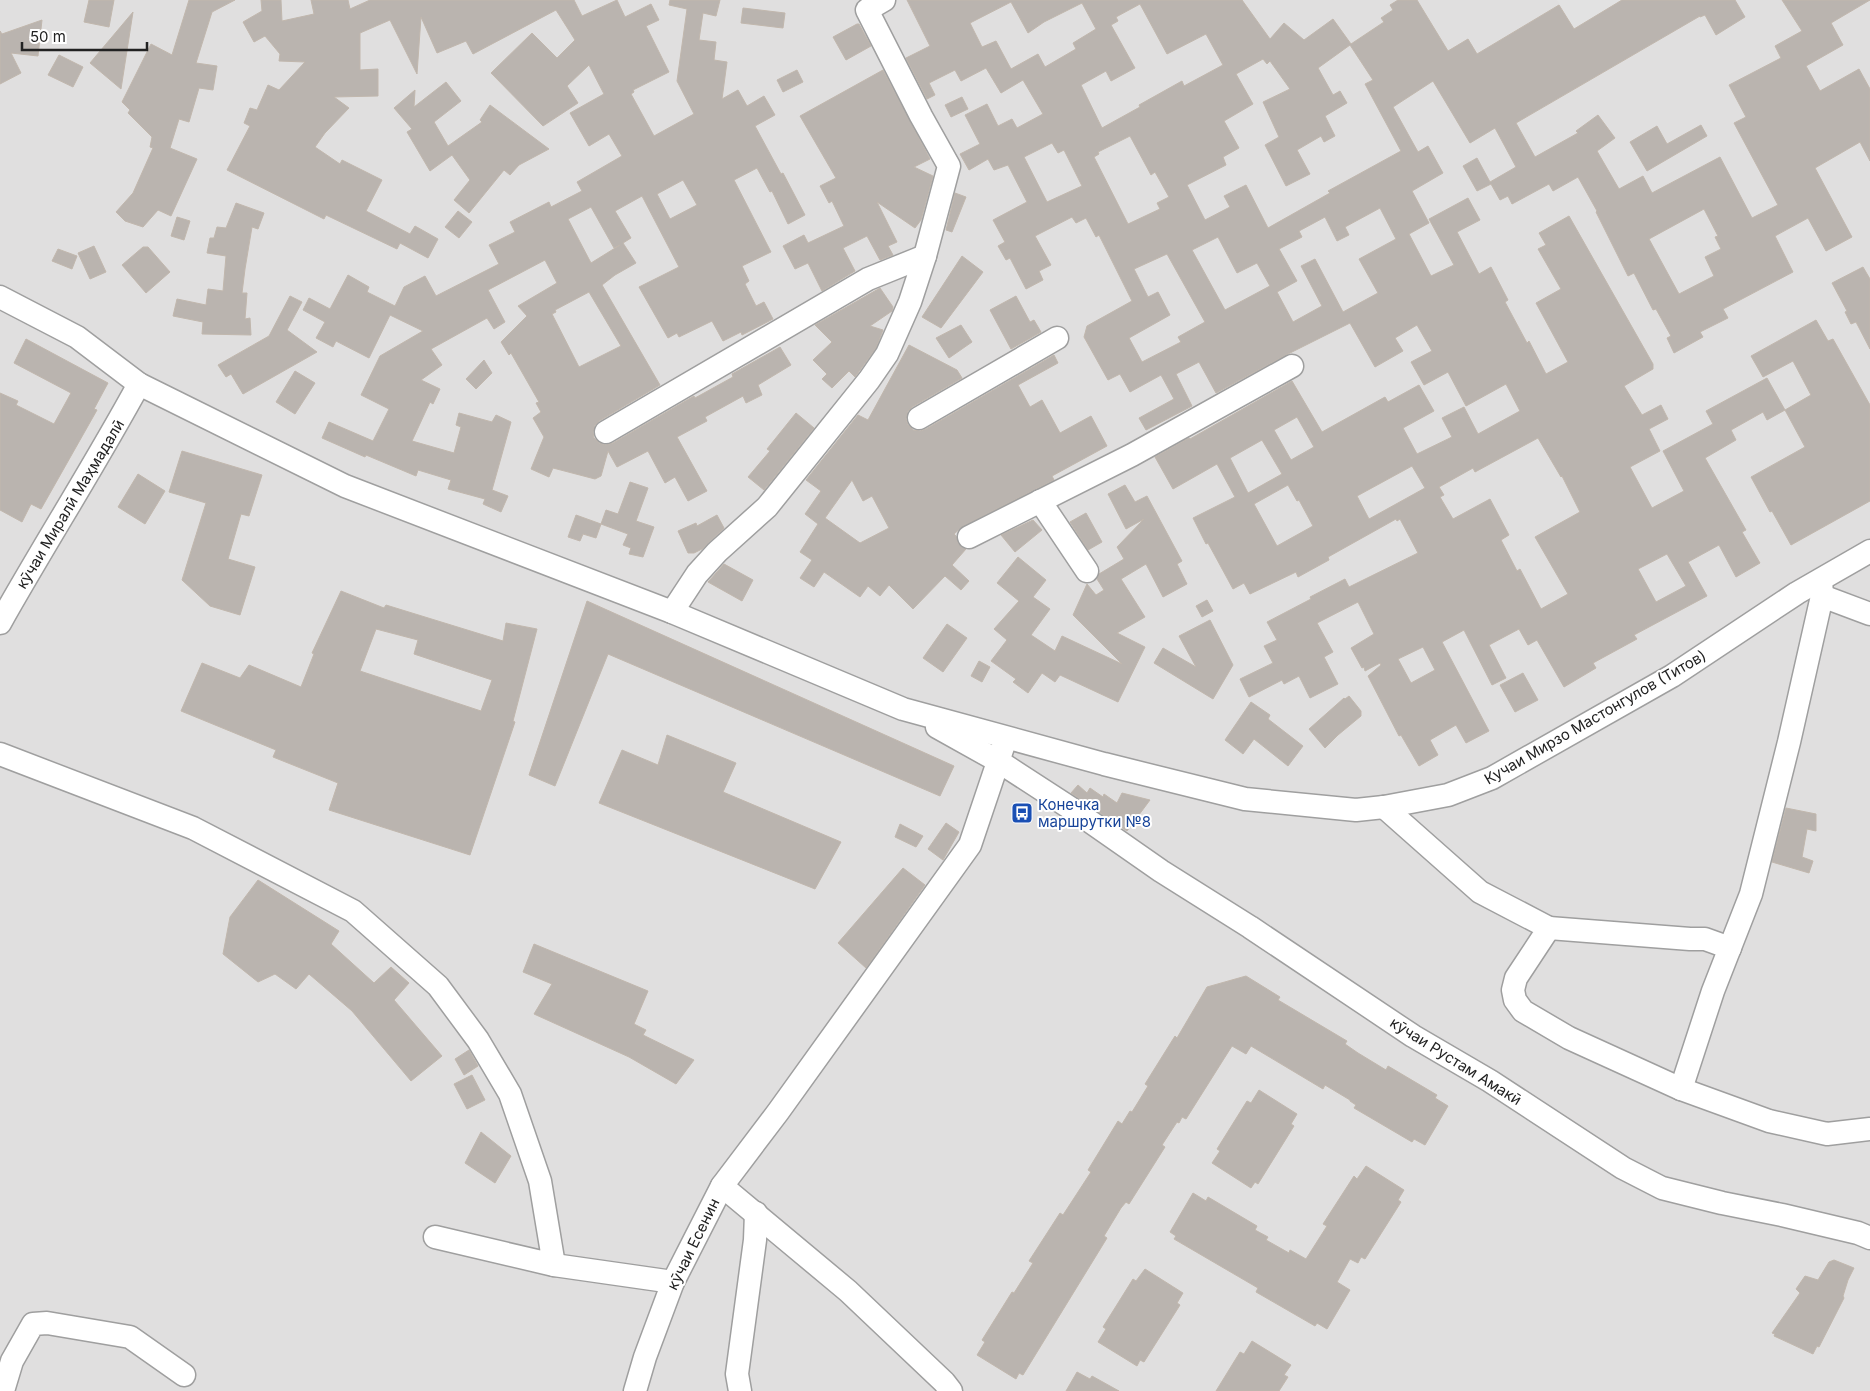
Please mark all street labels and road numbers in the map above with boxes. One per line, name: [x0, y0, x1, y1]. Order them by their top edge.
street label: кӯчаи Миралӣ Маҳмадалӣ: [12, 416, 128, 592]
street label: Кучаи Мирзо Мастонгулов (Титов): [1481, 645, 1709, 789]
street label: кӯчаи Рустам Амакӣ: [1387, 1013, 1525, 1109]
street label: кӯчаи Есенин: [663, 1195, 723, 1293]

